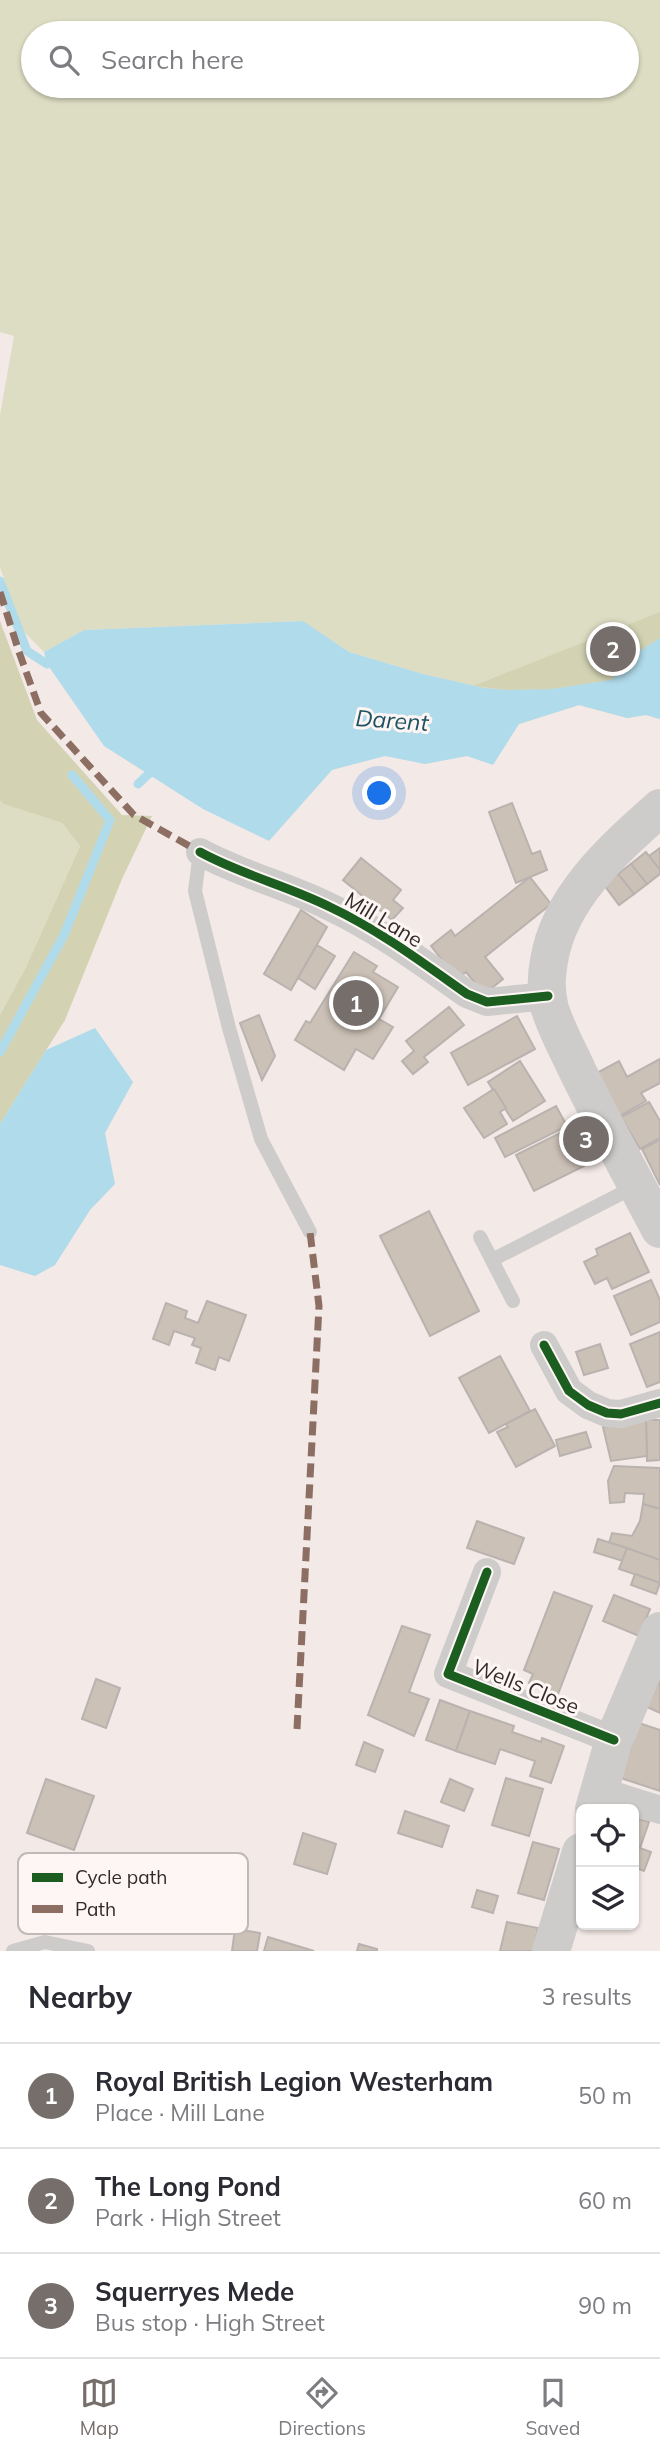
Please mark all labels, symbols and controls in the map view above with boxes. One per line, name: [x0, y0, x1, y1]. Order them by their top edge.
search box: [21, 21, 639, 98]
icon: search: [45, 41, 83, 79]
text: Search here: [101, 43, 244, 76]
pin: 2: [590, 623, 636, 675]
water label: Darent: [354, 703, 430, 737]
your location: [362, 776, 396, 810]
street label: Mill Lane: [340, 886, 428, 952]
pin: 1: [333, 977, 379, 1029]
pin: 3: [563, 1113, 609, 1165]
street label: Wells Close: [469, 1653, 583, 1719]
map controls: [576, 1804, 639, 1930]
button: locate: [576, 1804, 639, 1867]
legend: [18, 1853, 248, 1934]
text: Cycle path: [75, 1865, 167, 1889]
button: layers: [576, 1867, 639, 1930]
text: Path: [75, 1897, 116, 1921]
text: Nearby: [28, 1978, 132, 2016]
text: 3 results: [542, 1982, 632, 2011]
text: Royal British Legion Westerham: [95, 2065, 493, 2098]
text: 1: [44, 2081, 58, 2110]
text: 50 m: [578, 2081, 632, 2110]
text: Place · Mill Lane: [95, 2098, 265, 2127]
text: The Long Pond: [95, 2170, 281, 2203]
text: 2: [44, 2186, 58, 2215]
text: 60 m: [578, 2186, 632, 2215]
text: Park · High Street: [95, 2203, 281, 2232]
text: Squerryes Mede: [95, 2275, 294, 2308]
text: 3: [44, 2291, 58, 2320]
text: 90 m: [578, 2291, 632, 2320]
text: Bus stop · High Street: [95, 2308, 325, 2337]
tab: Map: [80, 2374, 119, 2440]
tab: Directions: [278, 2374, 366, 2440]
tab: Saved: [525, 2374, 580, 2440]

